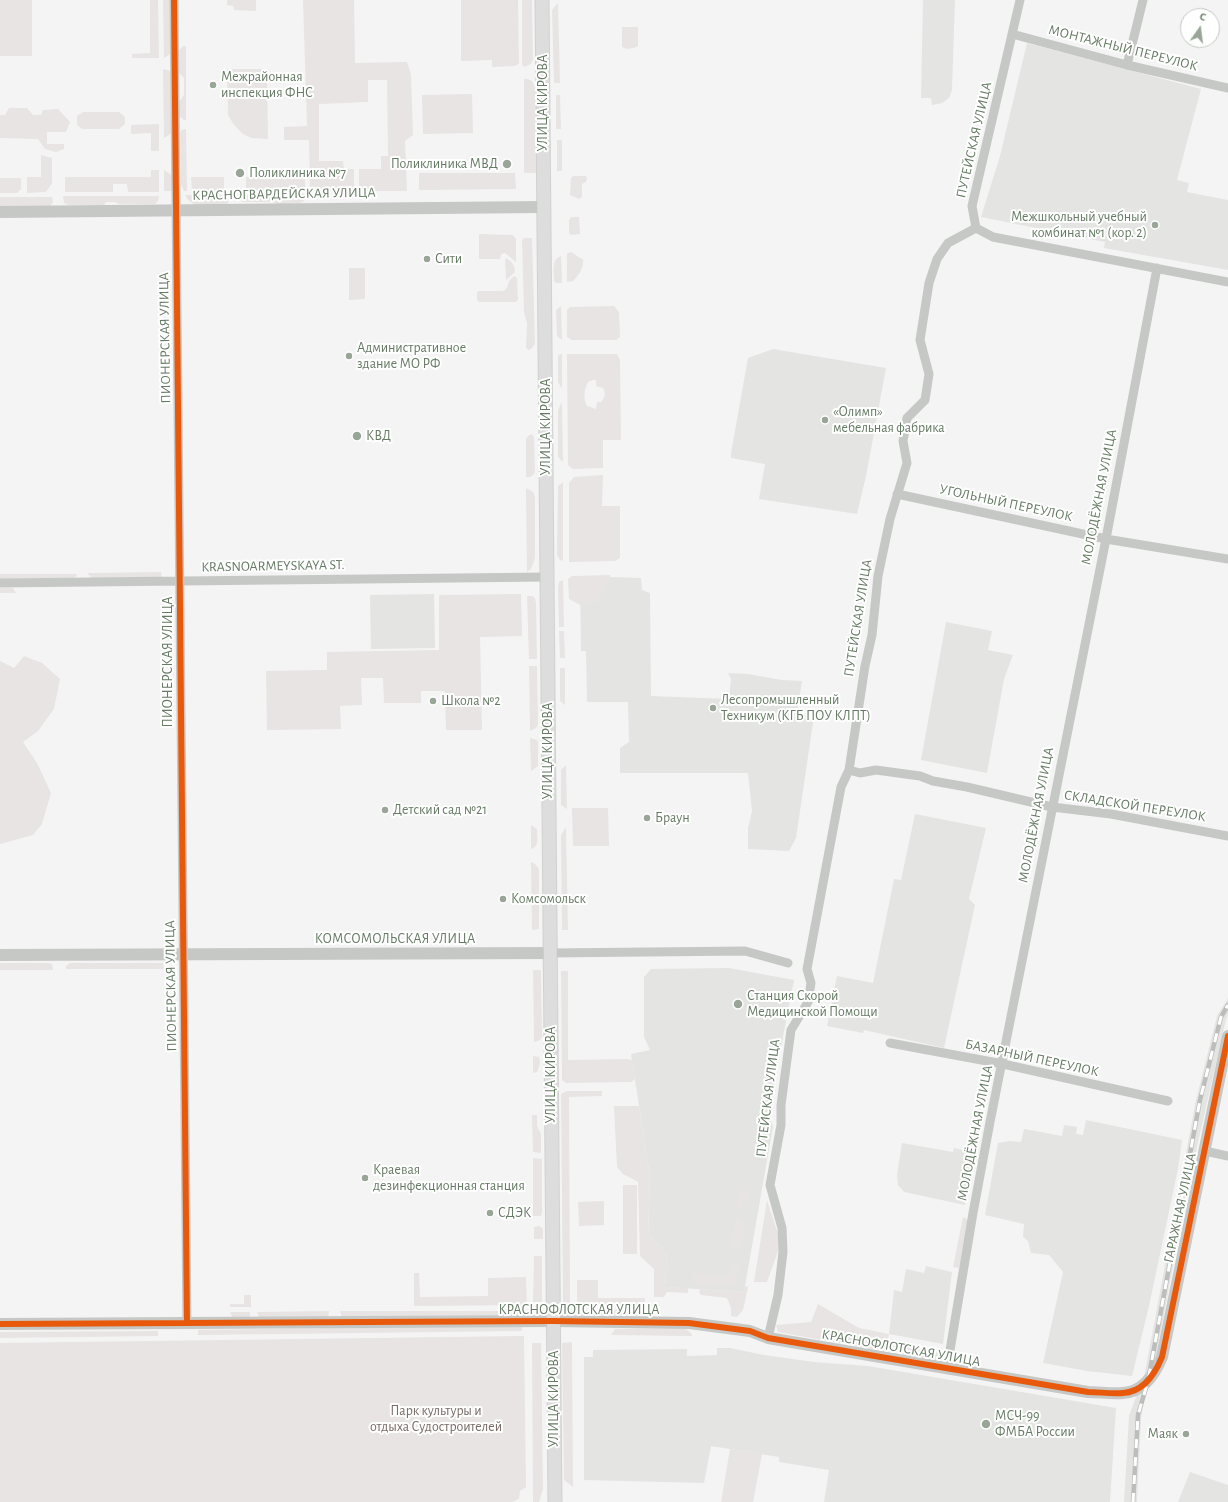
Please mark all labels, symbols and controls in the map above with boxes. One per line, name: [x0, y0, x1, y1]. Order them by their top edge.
north arrow: [1180, 8, 1220, 48]
text: С: [1198, 11, 1207, 23]
street label: МОНТАЖНЫЙ ПЕРЕУЛОК: [1047, 21, 1199, 75]
street label: УЛИЦА КИРОВА: [535, 54, 551, 152]
place label: Межрайонная инспекция ФНС: [221, 69, 313, 102]
marker: Межрайонная инспекция ФНС: [208, 80, 218, 90]
street label: ПУТЕЙСКАЯ УЛИЦА: [952, 80, 996, 200]
place label: Поликлиника МВД: [391, 156, 498, 172]
marker: Поликлиника МВД: [501, 158, 513, 170]
place label: Поликлиника №7: [249, 165, 346, 181]
marker: Поликлиника №7: [234, 167, 246, 179]
street label: КРАСНОГВАРДЕЙСКАЯ УЛИЦА: [192, 184, 376, 204]
place label: Межшкольный учебный комбинат №1 (кор. 2): [1011, 209, 1147, 242]
marker: Межшкольный учебный комбинат №1 (кор. 2): [1150, 220, 1160, 230]
place label: Сити: [435, 251, 462, 267]
marker: Сити: [422, 254, 432, 264]
street label: ПИОНЕРСКАЯ УЛИЦА: [155, 272, 175, 404]
place label: Административное здание МО РФ: [357, 340, 466, 372]
marker: Административное здание МО РФ: [344, 351, 354, 361]
street label: УЛИЦА КИРОВА: [538, 378, 554, 476]
place label: «Олимп» мебельная фабрика: [833, 404, 945, 436]
marker: «Олимп» мебельная фабрика: [820, 415, 830, 425]
place label: КВД: [366, 428, 391, 444]
street label: МОЛОДЁЖНАЯ УЛИЦА: [1078, 428, 1120, 566]
marker: КВД: [351, 430, 363, 442]
street label: УГОЛЬНЫЙ ПЕРЕУЛОК: [938, 481, 1074, 525]
street label: KRASNOARMEYSKAYA ST.: [201, 556, 345, 576]
street label: ПУТЕЙСКАЯ УЛИЦА: [840, 558, 876, 678]
street label: ПИОНЕРСКАЯ УЛИЦА: [160, 596, 176, 728]
place label: Лесопромышленный Техникум (КГБ ПОУ КЛПТ): [721, 692, 871, 724]
place label: Школа №2: [441, 693, 501, 709]
marker: Школа №2: [428, 696, 438, 706]
street label: УЛИЦА КИРОВА: [540, 702, 556, 800]
marker: Лесопромышленный Техникум (КГБ ПОУ КЛПТ): [708, 703, 718, 713]
street label: МОЛОДЁЖНАЯ УЛИЦА: [1015, 746, 1057, 884]
street label: СКЛАДСКОЙ ПЕРЕУЛОК: [1063, 786, 1207, 826]
place label: Детский сад №21: [393, 802, 487, 818]
marker: Детский сад №21: [380, 805, 390, 815]
place label: Браун: [655, 810, 690, 826]
marker: Браун: [642, 813, 652, 823]
place label: Комсомольск: [511, 891, 586, 907]
marker: Комсомольск: [498, 894, 508, 904]
street label: ПИОНЕРСКАЯ УЛИЦА: [161, 920, 181, 1052]
street label: КОМСОМОЛЬСКАЯ УЛИЦА: [315, 931, 475, 947]
place label: Станция Скорой Медицинской Помощи: [747, 988, 878, 1020]
marker: Станция Скорой Медицинской Помощи: [732, 998, 744, 1010]
street label: УЛИЦА КИРОВА: [543, 1026, 559, 1124]
street label: БАЗАРНЫЙ ПЕРЕУЛОК: [964, 1036, 1100, 1080]
street label: ПУТЕЙСКАЯ УЛИЦА: [752, 1038, 784, 1158]
street label: МОЛОДЁЖНАЯ УЛИЦА: [954, 1064, 996, 1202]
street label: ГАРАЖНАЯ УЛИЦА: [1160, 1152, 1200, 1264]
place label: Краевая дезинфекционная станция: [373, 1162, 525, 1194]
marker: Краевая дезинфекционная станция: [360, 1173, 370, 1183]
place label: СДЭК: [498, 1205, 531, 1221]
marker: СДЭК: [485, 1208, 495, 1218]
street label: КРАСНОФЛОТСКАЯ УЛИЦА: [498, 1302, 660, 1318]
street label: КРАСНОФЛОТСКАЯ УЛИЦА: [820, 1326, 982, 1370]
street label: УЛИЦА КИРОВА: [546, 1350, 562, 1448]
park label: Парк культуры и отдыха Судостроителей: [370, 1403, 502, 1436]
place label: МСЧ-99 ФМБА России: [995, 1408, 1075, 1440]
marker: МСЧ-99 ФМБА России: [980, 1418, 992, 1430]
place label: Маяк: [1148, 1426, 1178, 1442]
marker: Маяк: [1181, 1429, 1191, 1439]

